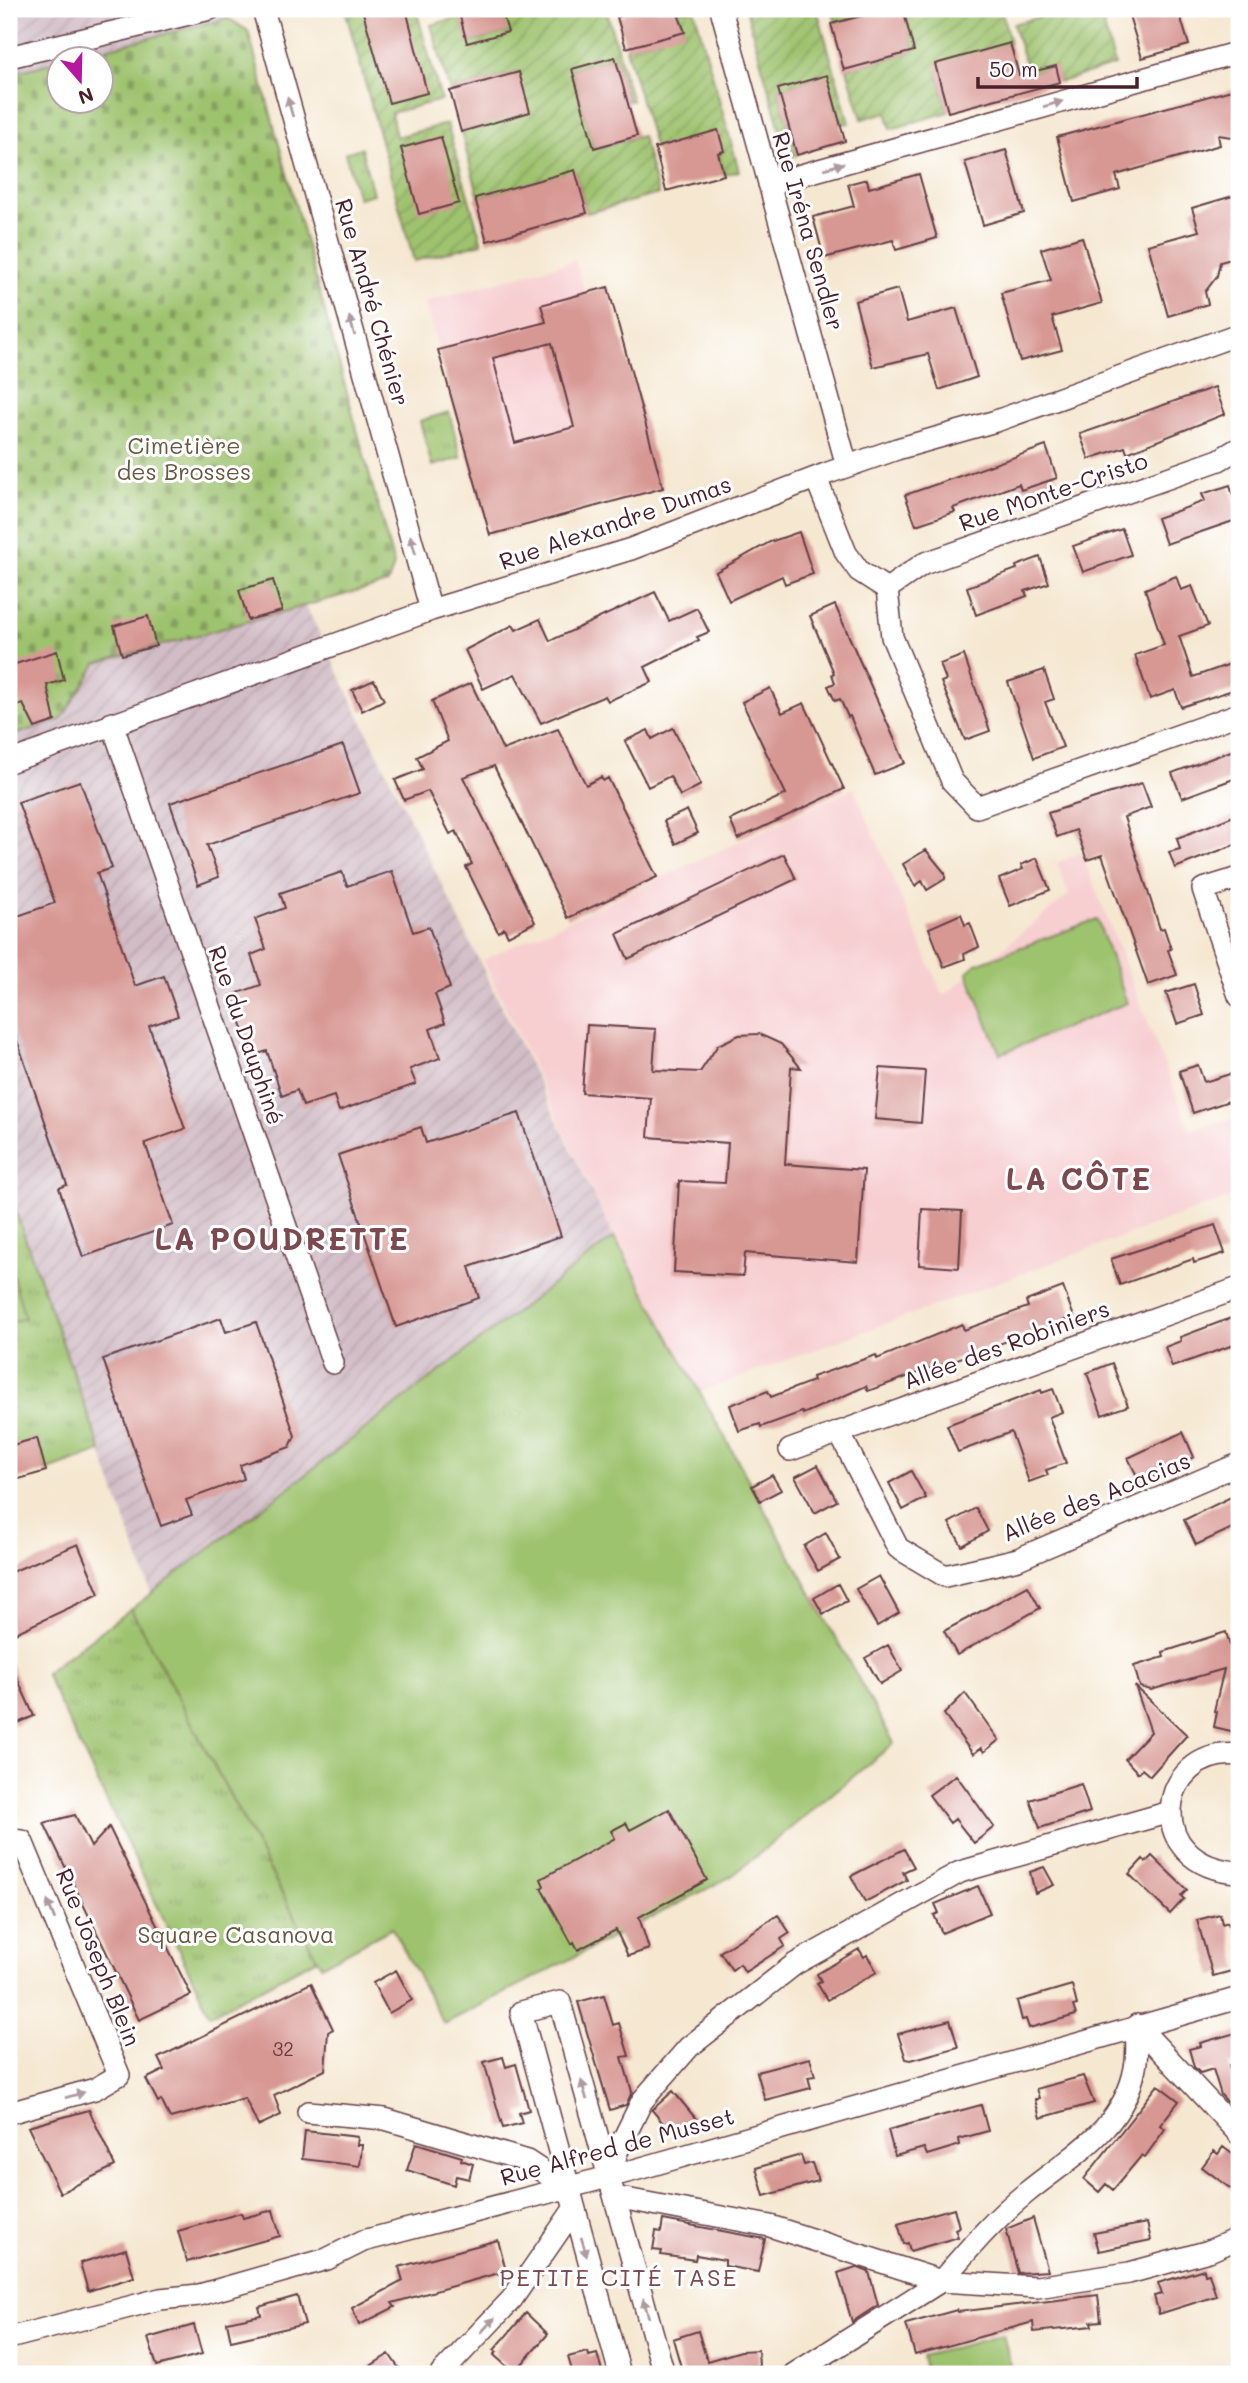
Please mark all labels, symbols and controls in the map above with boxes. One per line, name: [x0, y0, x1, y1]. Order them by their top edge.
north arrow: [46, 46, 116, 116]
scale bar: [978, 46, 1138, 90]
text: 50 m: [989, 55, 1038, 82]
text: N: [75, 82, 97, 111]
one-way arrow: [285, 96, 295, 117]
one-way arrow: [1043, 99, 1064, 109]
street label: Rue Iréna Sendler: [766, 128, 852, 334]
one-way arrow: [824, 160, 845, 170]
street label: Rue André Chénier: [329, 195, 417, 409]
one-way arrow: [346, 314, 357, 336]
park label: Cimetière des Brosses: [117, 430, 251, 486]
street label: Rue Monte-Cristo: [955, 445, 1151, 537]
street label: Rue Alexandre Dumas: [495, 468, 735, 576]
one-way arrow: [408, 534, 418, 555]
street label: Rue du Dauphiné: [202, 942, 292, 1128]
district label: LA CÔTE: [1006, 1158, 1152, 1198]
district label: LA POUDRETTE: [154, 1218, 410, 1258]
street label: Allée des Robiniers: [899, 1293, 1113, 1395]
street label: Allée des Acacias: [997, 1445, 1195, 1547]
street label: Rue Joseph Blein: [50, 1864, 148, 2050]
one-way arrow: [45, 1900, 57, 1920]
park label: Square Casanova: [138, 1919, 334, 1949]
house number: 32: [272, 2036, 294, 2061]
one-way arrow: [579, 2079, 589, 2100]
one-way arrow: [64, 2089, 86, 2100]
street label: Rue Alfred de Musset: [497, 2100, 737, 2192]
one-way arrow: [580, 2237, 590, 2258]
district label: PETITE CITÉ TASE: [500, 2261, 738, 2292]
one-way arrow: [640, 2297, 651, 2319]
one-way arrow: [479, 2317, 495, 2334]

